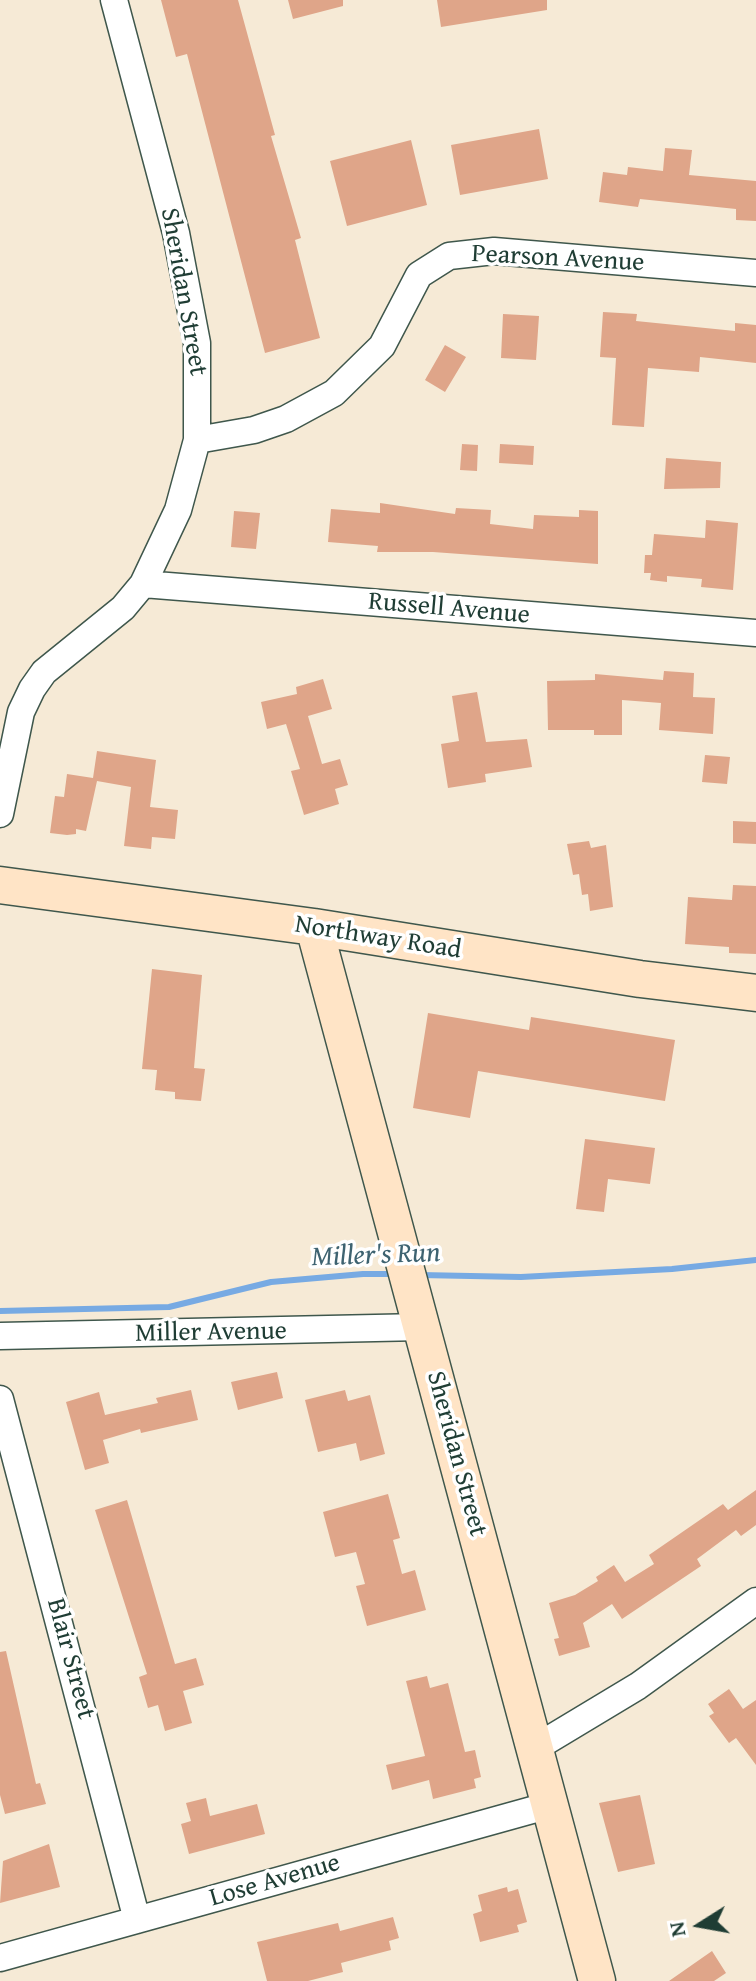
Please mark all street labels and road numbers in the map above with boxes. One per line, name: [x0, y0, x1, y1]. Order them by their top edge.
street label: Sheridan Street: [153, 206, 213, 378]
street label: Pearson Avenue: [471, 239, 645, 279]
street label: Russell Avenue: [367, 586, 531, 632]
street label: Northway Road: [293, 909, 463, 967]
street label: Miller Avenue: [135, 1316, 287, 1350]
street label: Sheridan Street: [419, 1368, 493, 1540]
street label: Blair Street: [39, 1595, 101, 1723]
street label: Lose Avenue: [206, 1848, 344, 1914]

